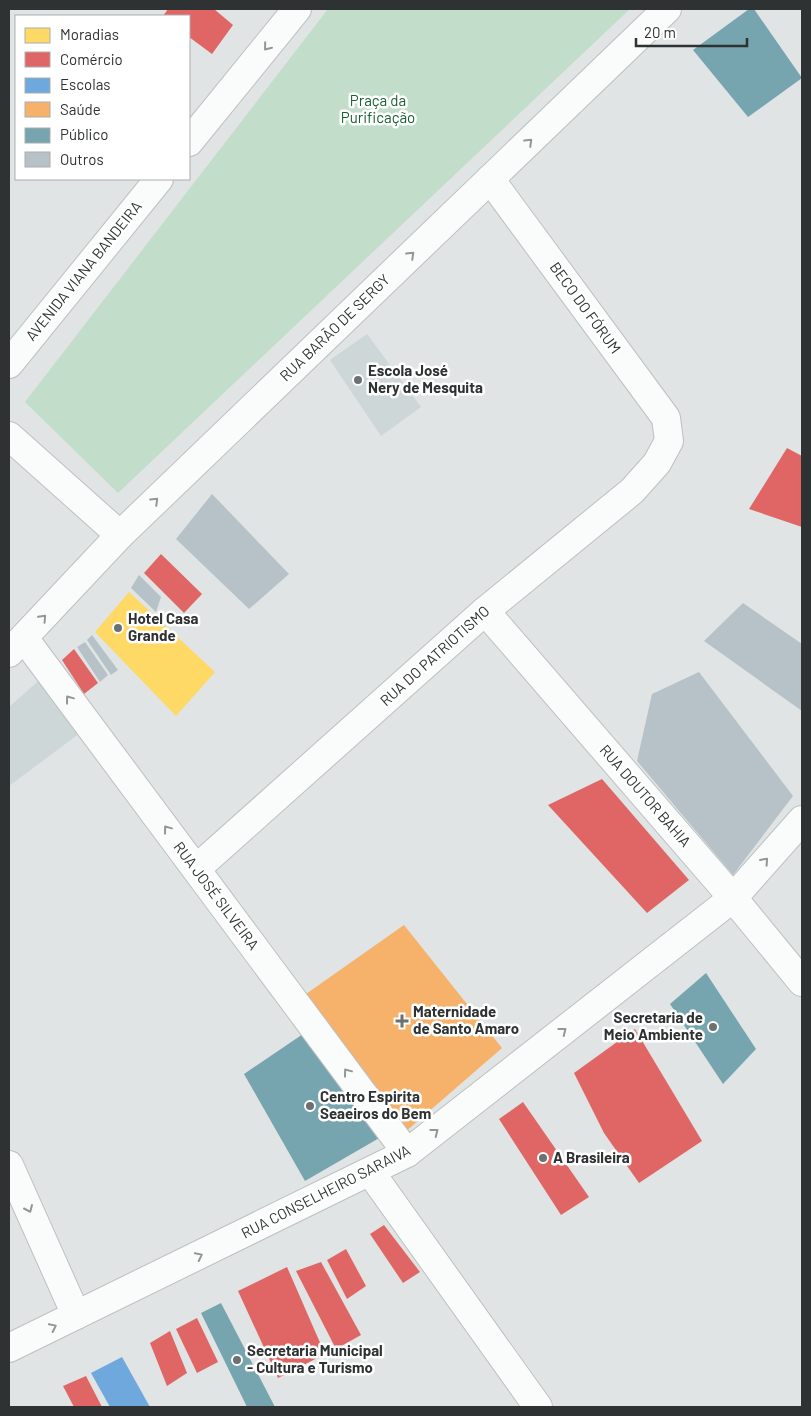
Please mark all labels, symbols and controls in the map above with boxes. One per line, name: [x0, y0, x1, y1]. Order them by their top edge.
legend: [15, 15, 190, 180]
scale bar: [636, 15, 747, 47]
text: 20 m: [644, 23, 676, 41]
text: Moradias: [60, 25, 119, 43]
one-way arrow: [263, 41, 272, 50]
text: Comércio: [60, 50, 123, 68]
text: Escolas: [60, 75, 111, 93]
park label: Praça da Purificação: [341, 91, 415, 126]
text: Saúde: [60, 100, 101, 118]
text: Público: [60, 125, 108, 143]
one-way arrow: [523, 139, 532, 148]
text: Outros: [60, 150, 104, 168]
street label: AVENIDA VIANA BANDEIRA: [21, 197, 145, 344]
one-way arrow: [406, 252, 415, 261]
street label: BECO DO FÓRUM: [547, 258, 625, 357]
street label: RUA BARÃO DE SERGY: [276, 270, 393, 384]
place label: Escola José Nery de Mesquita: [368, 361, 483, 396]
marker: Escola José Nery de Mesquita: [352, 374, 364, 386]
one-way arrow: [150, 497, 159, 506]
street label: RUA DO PATRIOTISMO: [376, 601, 493, 709]
place label: Hotel Casa Grande: [128, 609, 199, 644]
one-way arrow: [37, 614, 46, 623]
marker: Hotel Casa Grande: [112, 622, 124, 634]
one-way arrow: [67, 696, 75, 705]
street label: RUA DOUTOR BAHIA: [596, 741, 695, 850]
one-way arrow: [164, 826, 172, 835]
street label: RUA JOSÉ SILVEIRA: [170, 838, 263, 953]
one-way arrow: [760, 858, 769, 867]
place label: Maternidade de Santo Amaro: [413, 1002, 519, 1037]
place label: Secretaria de Meio Ambiente: [604, 1008, 703, 1043]
marker: Maternidade de Santo Amaro: [395, 1014, 409, 1028]
marker: Secretaria de Meio Ambiente: [707, 1021, 719, 1033]
one-way arrow: [557, 1029, 566, 1037]
one-way arrow: [344, 1068, 353, 1078]
place label: Centro Espirita Seaeiros do Bem: [320, 1087, 431, 1122]
marker: Centro Espirita Seaeiros do Bem: [304, 1100, 316, 1112]
one-way arrow: [429, 1129, 438, 1137]
street label: RUA CONSELHEIRO SARAIVA: [238, 1141, 413, 1242]
place label: A Brasileira: [553, 1148, 630, 1166]
marker: A Brasileira: [537, 1152, 549, 1164]
one-way arrow: [22, 1204, 33, 1213]
one-way arrow: [194, 1252, 203, 1262]
one-way arrow: [48, 1322, 57, 1333]
place label: Secretaria Municipal - Cultura e Turismo: [247, 1341, 383, 1376]
marker: Secretaria Municipal - Cultura e Turismo: [231, 1354, 243, 1366]

